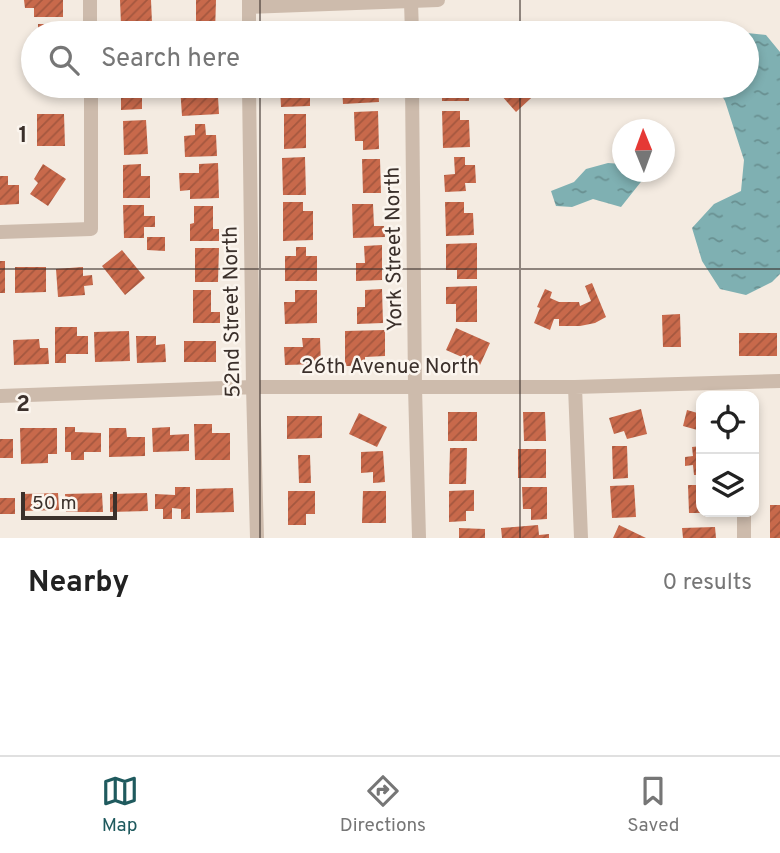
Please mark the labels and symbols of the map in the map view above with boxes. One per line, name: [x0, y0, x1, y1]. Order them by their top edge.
north arrow: [612, 119, 675, 182]
text: 1: [18, 122, 28, 151]
street label: York Street North: [380, 167, 409, 331]
street label: 52nd Street North: [218, 226, 247, 398]
street label: 26th Avenue North: [301, 354, 479, 381]
text: 2: [16, 391, 30, 420]
scale bar: [21, 489, 117, 521]

